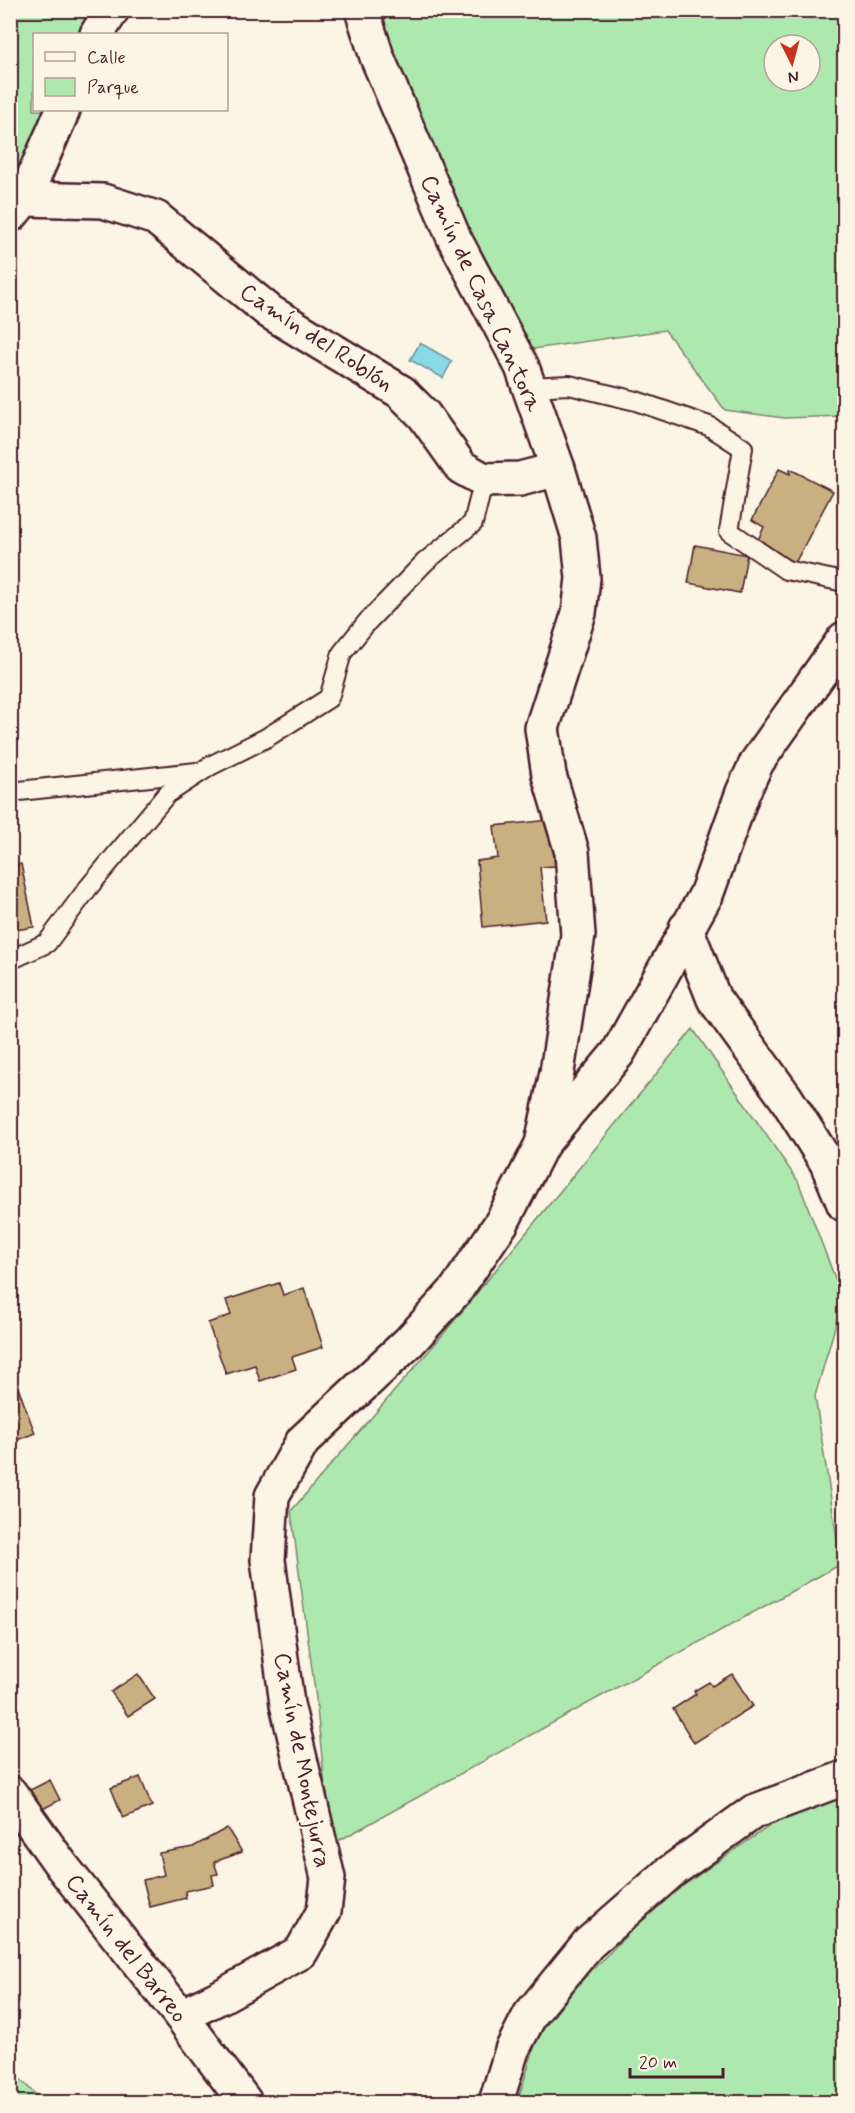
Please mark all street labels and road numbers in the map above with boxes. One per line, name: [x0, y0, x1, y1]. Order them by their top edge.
street label: Camín de Casa Cantora: [412, 170, 549, 417]
street label: Camín del Roblón: [233, 277, 399, 400]
street label: Camín de Montejurra: [265, 1650, 338, 1871]
street label: Camín del Barreo: [58, 1868, 194, 2030]

